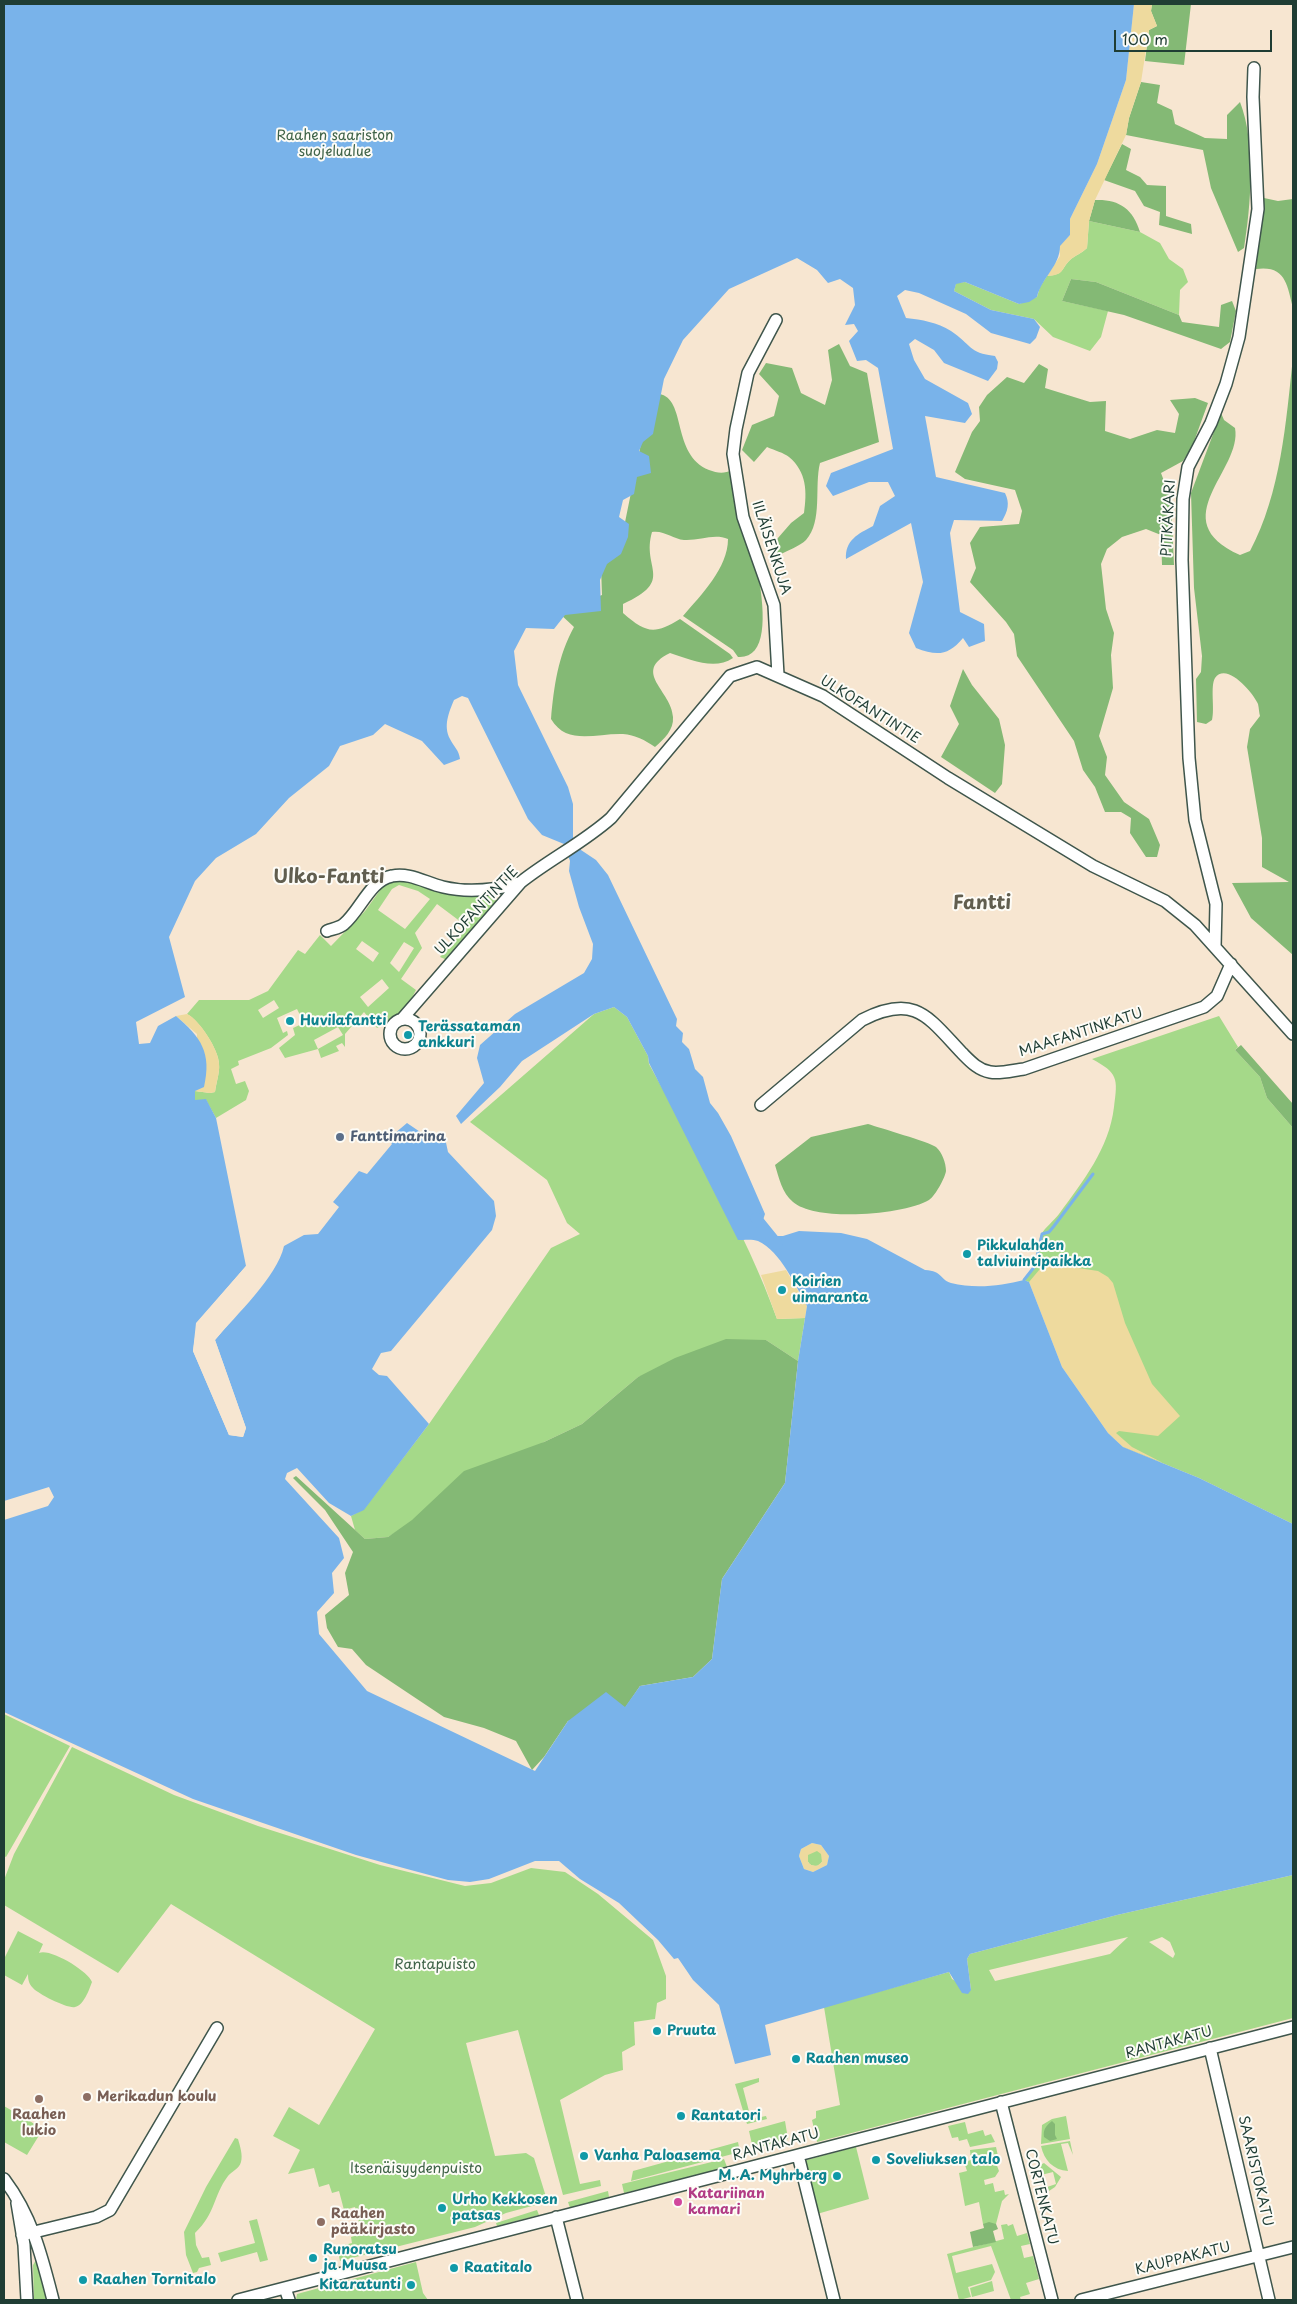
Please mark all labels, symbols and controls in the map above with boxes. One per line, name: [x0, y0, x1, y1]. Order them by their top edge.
scale bar: [1117, 20, 1274, 52]
text: 100 m: [1122, 27, 1168, 50]
park label: Raahen saariston suojelualue: [276, 128, 394, 160]
street label: PITKÄKARI: [1159, 479, 1179, 557]
street label: IILÄISENKUJA: [748, 499, 794, 597]
street label: ULKOFANTINTIE: [817, 672, 923, 748]
street label: ULKOFANTINTIE: [432, 863, 522, 959]
district label: Ulko-Fantti: [273, 867, 385, 889]
district label: Fantti: [953, 893, 1011, 915]
street label: MAAFANTINKATU: [1017, 1005, 1145, 1061]
place label: Huvilafantti: [300, 1013, 387, 1029]
marker: Huvilafantti: [284, 1015, 296, 1027]
place label: Terässataman ankkuri: [418, 1019, 521, 1052]
marker: Terässataman ankkuri: [402, 1029, 414, 1041]
place label: Fanttimarina: [350, 1129, 446, 1145]
marker: Fanttimarina: [334, 1131, 346, 1143]
place label: Pikkulahden talviuintipaikka: [977, 1238, 1092, 1270]
marker: Pikkulahden talviuintipaikka: [961, 1248, 973, 1260]
place label: Koirien uimaranta: [792, 1274, 868, 1306]
marker: Koirien uimaranta: [776, 1284, 788, 1296]
park label: Rantapuisto: [394, 1957, 476, 1973]
place label: Pruuta: [667, 2023, 716, 2039]
street label: RANTAKATU: [1124, 2023, 1214, 2063]
marker: Pruuta: [651, 2025, 663, 2037]
place label: Raahen museo: [806, 2051, 909, 2067]
marker: Raahen museo: [790, 2053, 802, 2065]
place label: Merikadun koulu: [97, 2089, 217, 2105]
marker: Merikadun koulu: [81, 2091, 93, 2103]
marker: Raahen lukio: [33, 2093, 45, 2105]
place label: Raahen lukio: [12, 2107, 66, 2140]
place label: Rantatori: [691, 2108, 761, 2124]
marker: Rantatori: [675, 2110, 687, 2122]
street label: SAARISTOKATU: [1234, 2114, 1276, 2228]
street label: RANTAKATU: [731, 2125, 821, 2165]
street label: CORTENKATU: [1021, 2147, 1061, 2247]
place label: Vanha Paloasema: [594, 2148, 721, 2164]
marker: Vanha Paloasema: [578, 2150, 590, 2162]
place label: Soveliuksen talo: [886, 2152, 1000, 2168]
marker: Soveliuksen talo: [870, 2154, 882, 2166]
park label: Itsenäisyydenpuisto: [350, 2161, 482, 2177]
place label: M. A. Myhrberg: [718, 2168, 827, 2184]
marker: M. A. Myhrberg: [831, 2170, 843, 2182]
place label: Katariinan kamari: [688, 2186, 765, 2218]
place label: Urho Kekkosen patsas: [452, 2192, 558, 2224]
marker: Katariinan kamari: [672, 2196, 684, 2208]
marker: Urho Kekkosen patsas: [436, 2202, 448, 2214]
place label: Raahen pääkirjasto: [331, 2206, 415, 2238]
marker: Raahen pääkirjasto: [315, 2216, 327, 2228]
street label: KAUPPAKATU: [1134, 2239, 1232, 2279]
place label: Runoratsu ja Muusa: [323, 2242, 397, 2274]
marker: Runoratsu ja Muusa: [307, 2252, 319, 2264]
place label: Raatitalo: [464, 2260, 532, 2276]
marker: Raatitalo: [448, 2262, 460, 2274]
place label: Raahen Tornitalo: [93, 2272, 216, 2288]
marker: Raahen Tornitalo: [77, 2274, 89, 2286]
place label: Kitaratunti: [319, 2277, 401, 2293]
marker: Kitaratunti: [405, 2279, 417, 2291]

